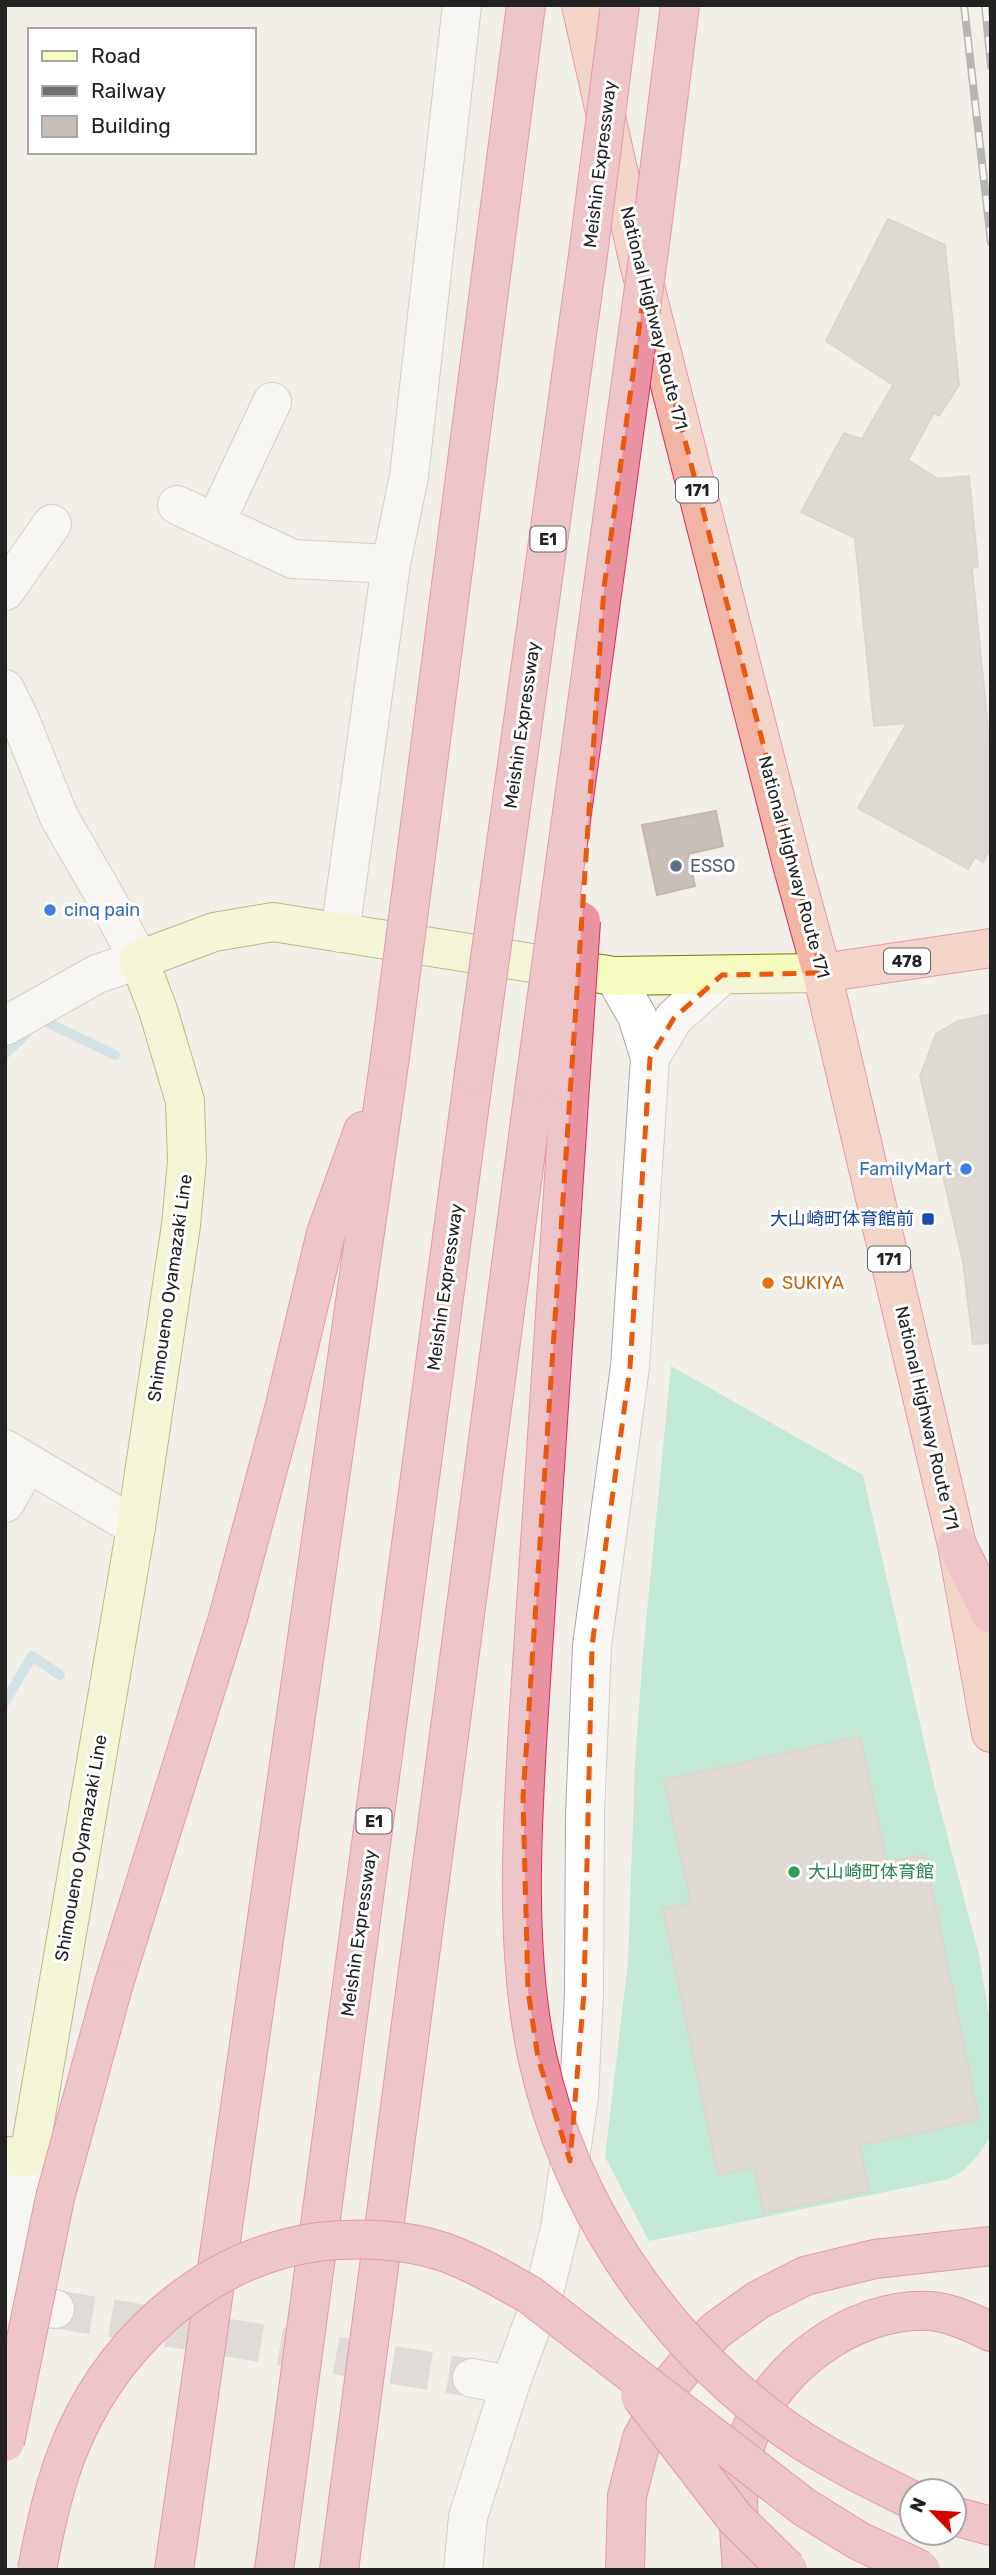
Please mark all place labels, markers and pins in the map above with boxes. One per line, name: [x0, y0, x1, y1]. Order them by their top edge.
place label: ESSO: [690, 855, 736, 877]
marker: ESSO: [668, 858, 684, 874]
place label: cinq pain: [64, 899, 140, 921]
marker: cinq pain: [42, 902, 58, 918]
place label: FamilyMart: [859, 1158, 952, 1180]
marker: FamilyMart: [958, 1161, 974, 1177]
place label: 大山崎町体育館前: [770, 1208, 914, 1230]
marker: 大山崎町体育館前: [920, 1211, 936, 1227]
place label: SUKIYA: [782, 1272, 844, 1294]
marker: SUKIYA: [760, 1275, 776, 1291]
place label: 大山崎町体育館: [808, 1861, 934, 1883]
marker: 大山崎町体育館: [786, 1864, 802, 1880]

